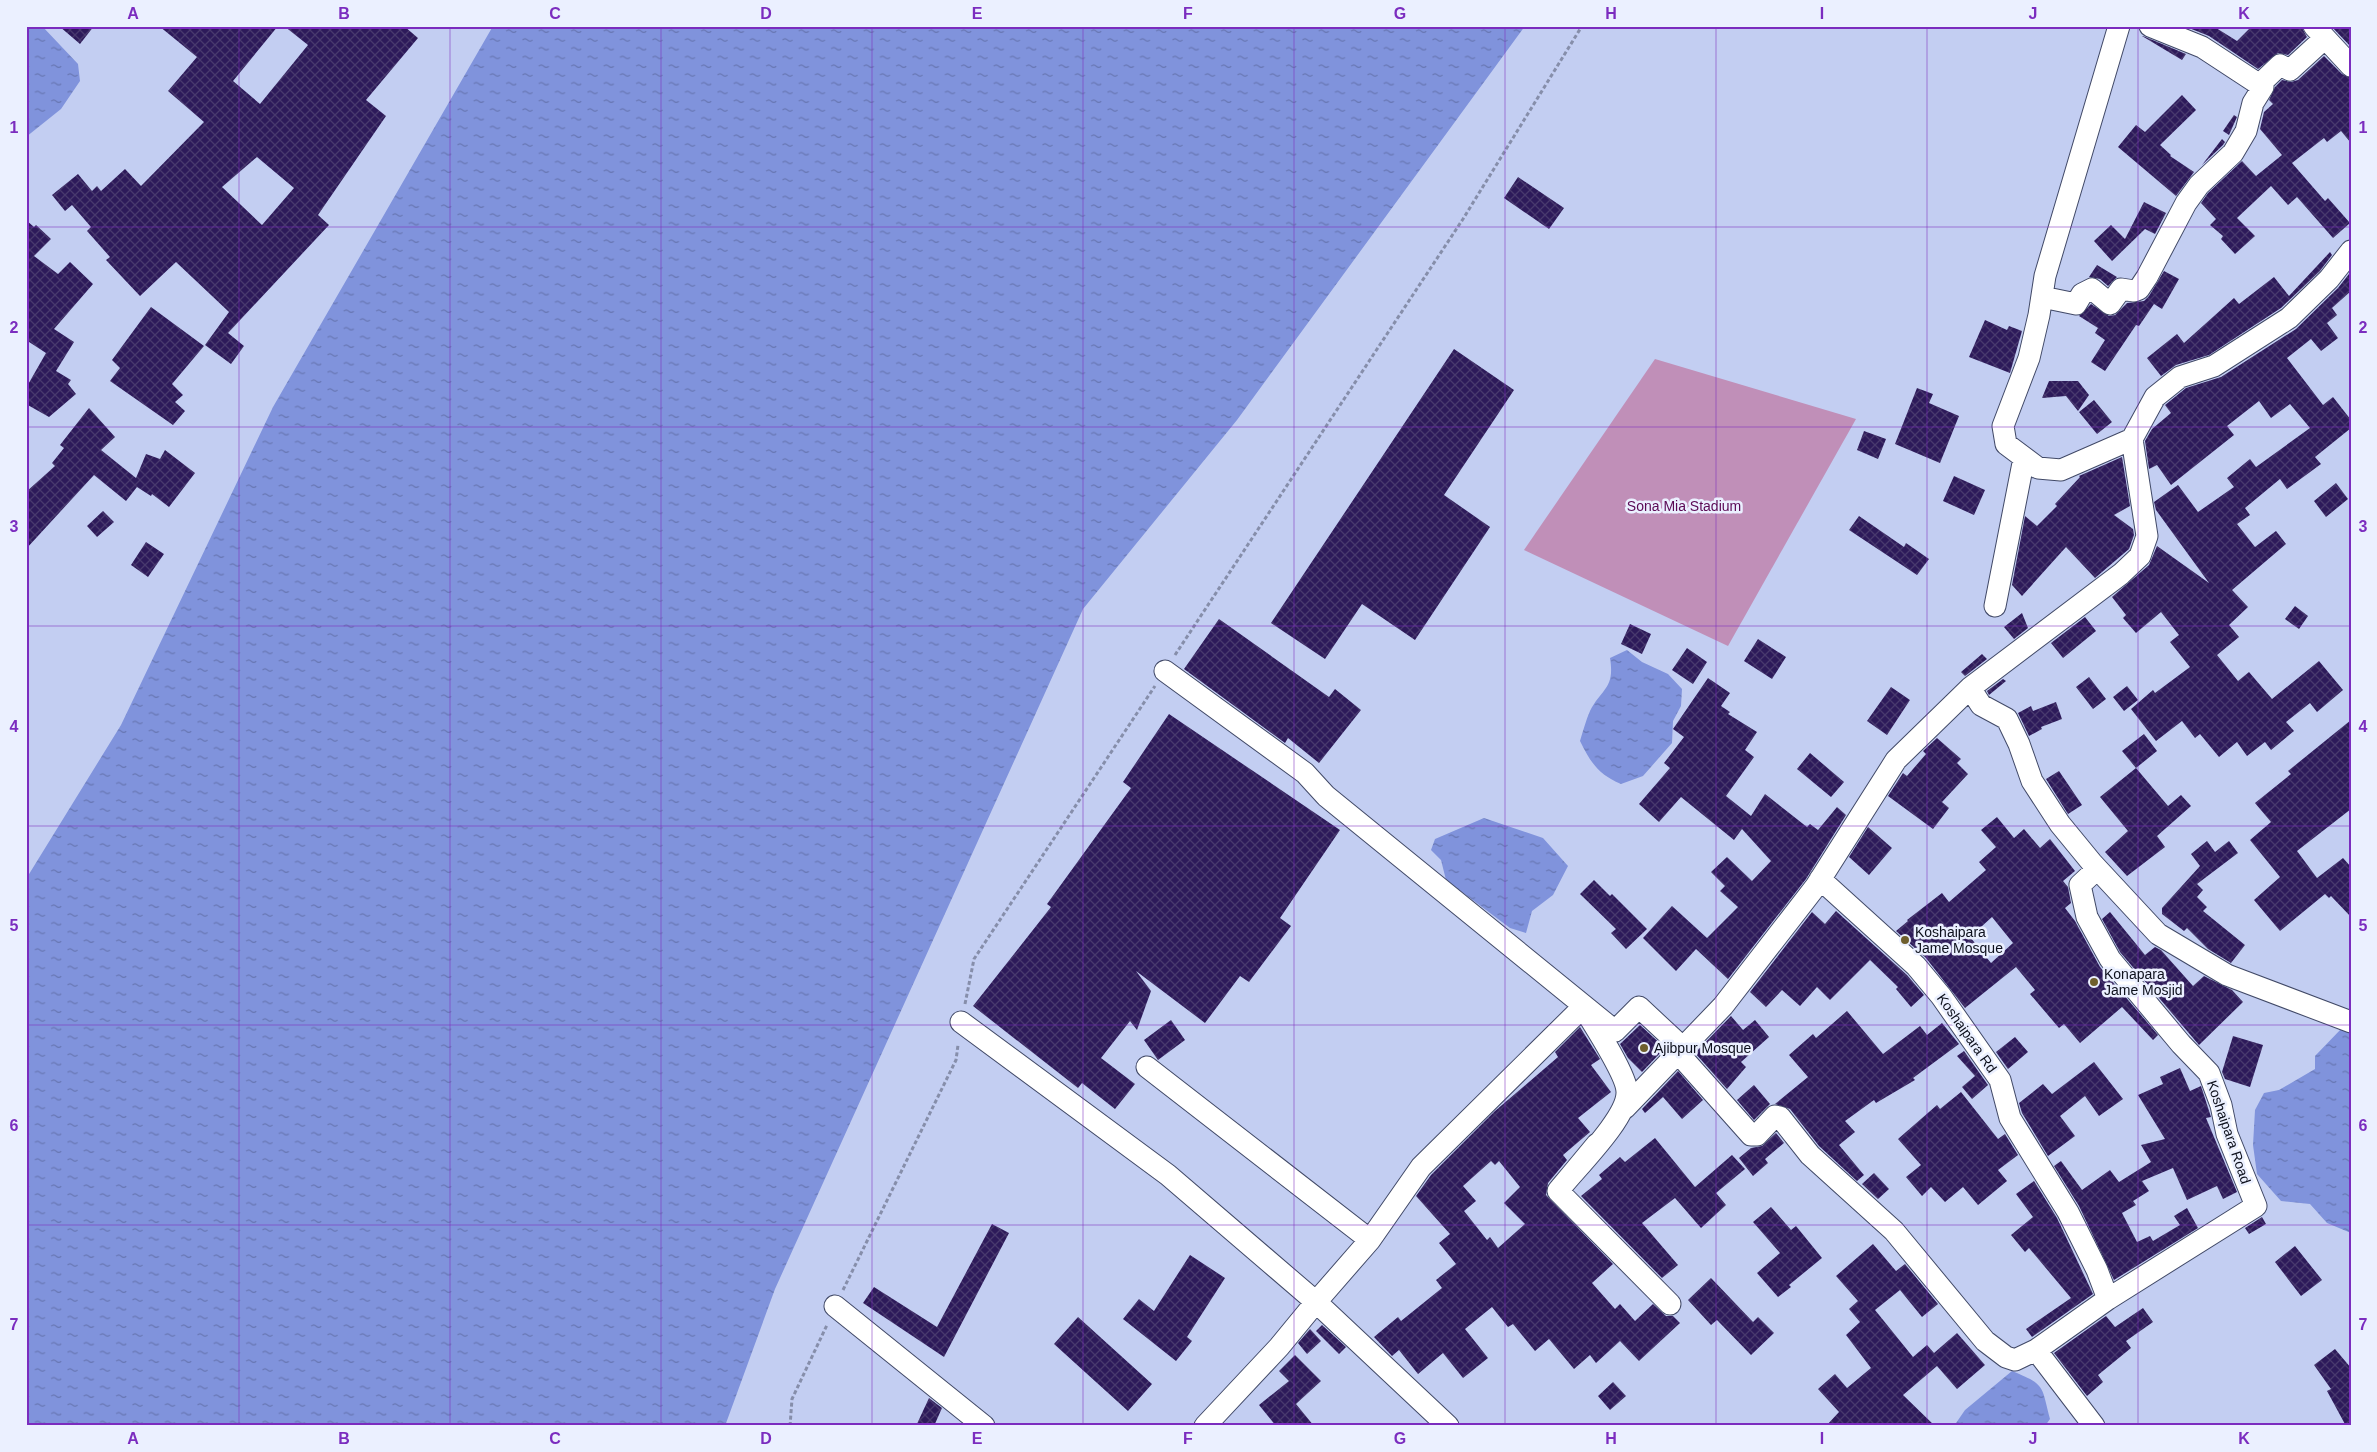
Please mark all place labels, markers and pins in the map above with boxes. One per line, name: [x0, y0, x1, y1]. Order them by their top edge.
place label: Koshaipara Jame Mosque: [1915, 924, 2003, 956]
marker: Koshaipara Jame Mosque: [1899, 934, 1911, 946]
place label: Konapara Jame Mosjid: [2104, 966, 2183, 998]
marker: Konapara Jame Mosjid: [2088, 976, 2100, 988]
place label: Ajibpur Mosque: [1654, 1040, 1751, 1056]
marker: Ajibpur Mosque: [1638, 1042, 1650, 1054]

